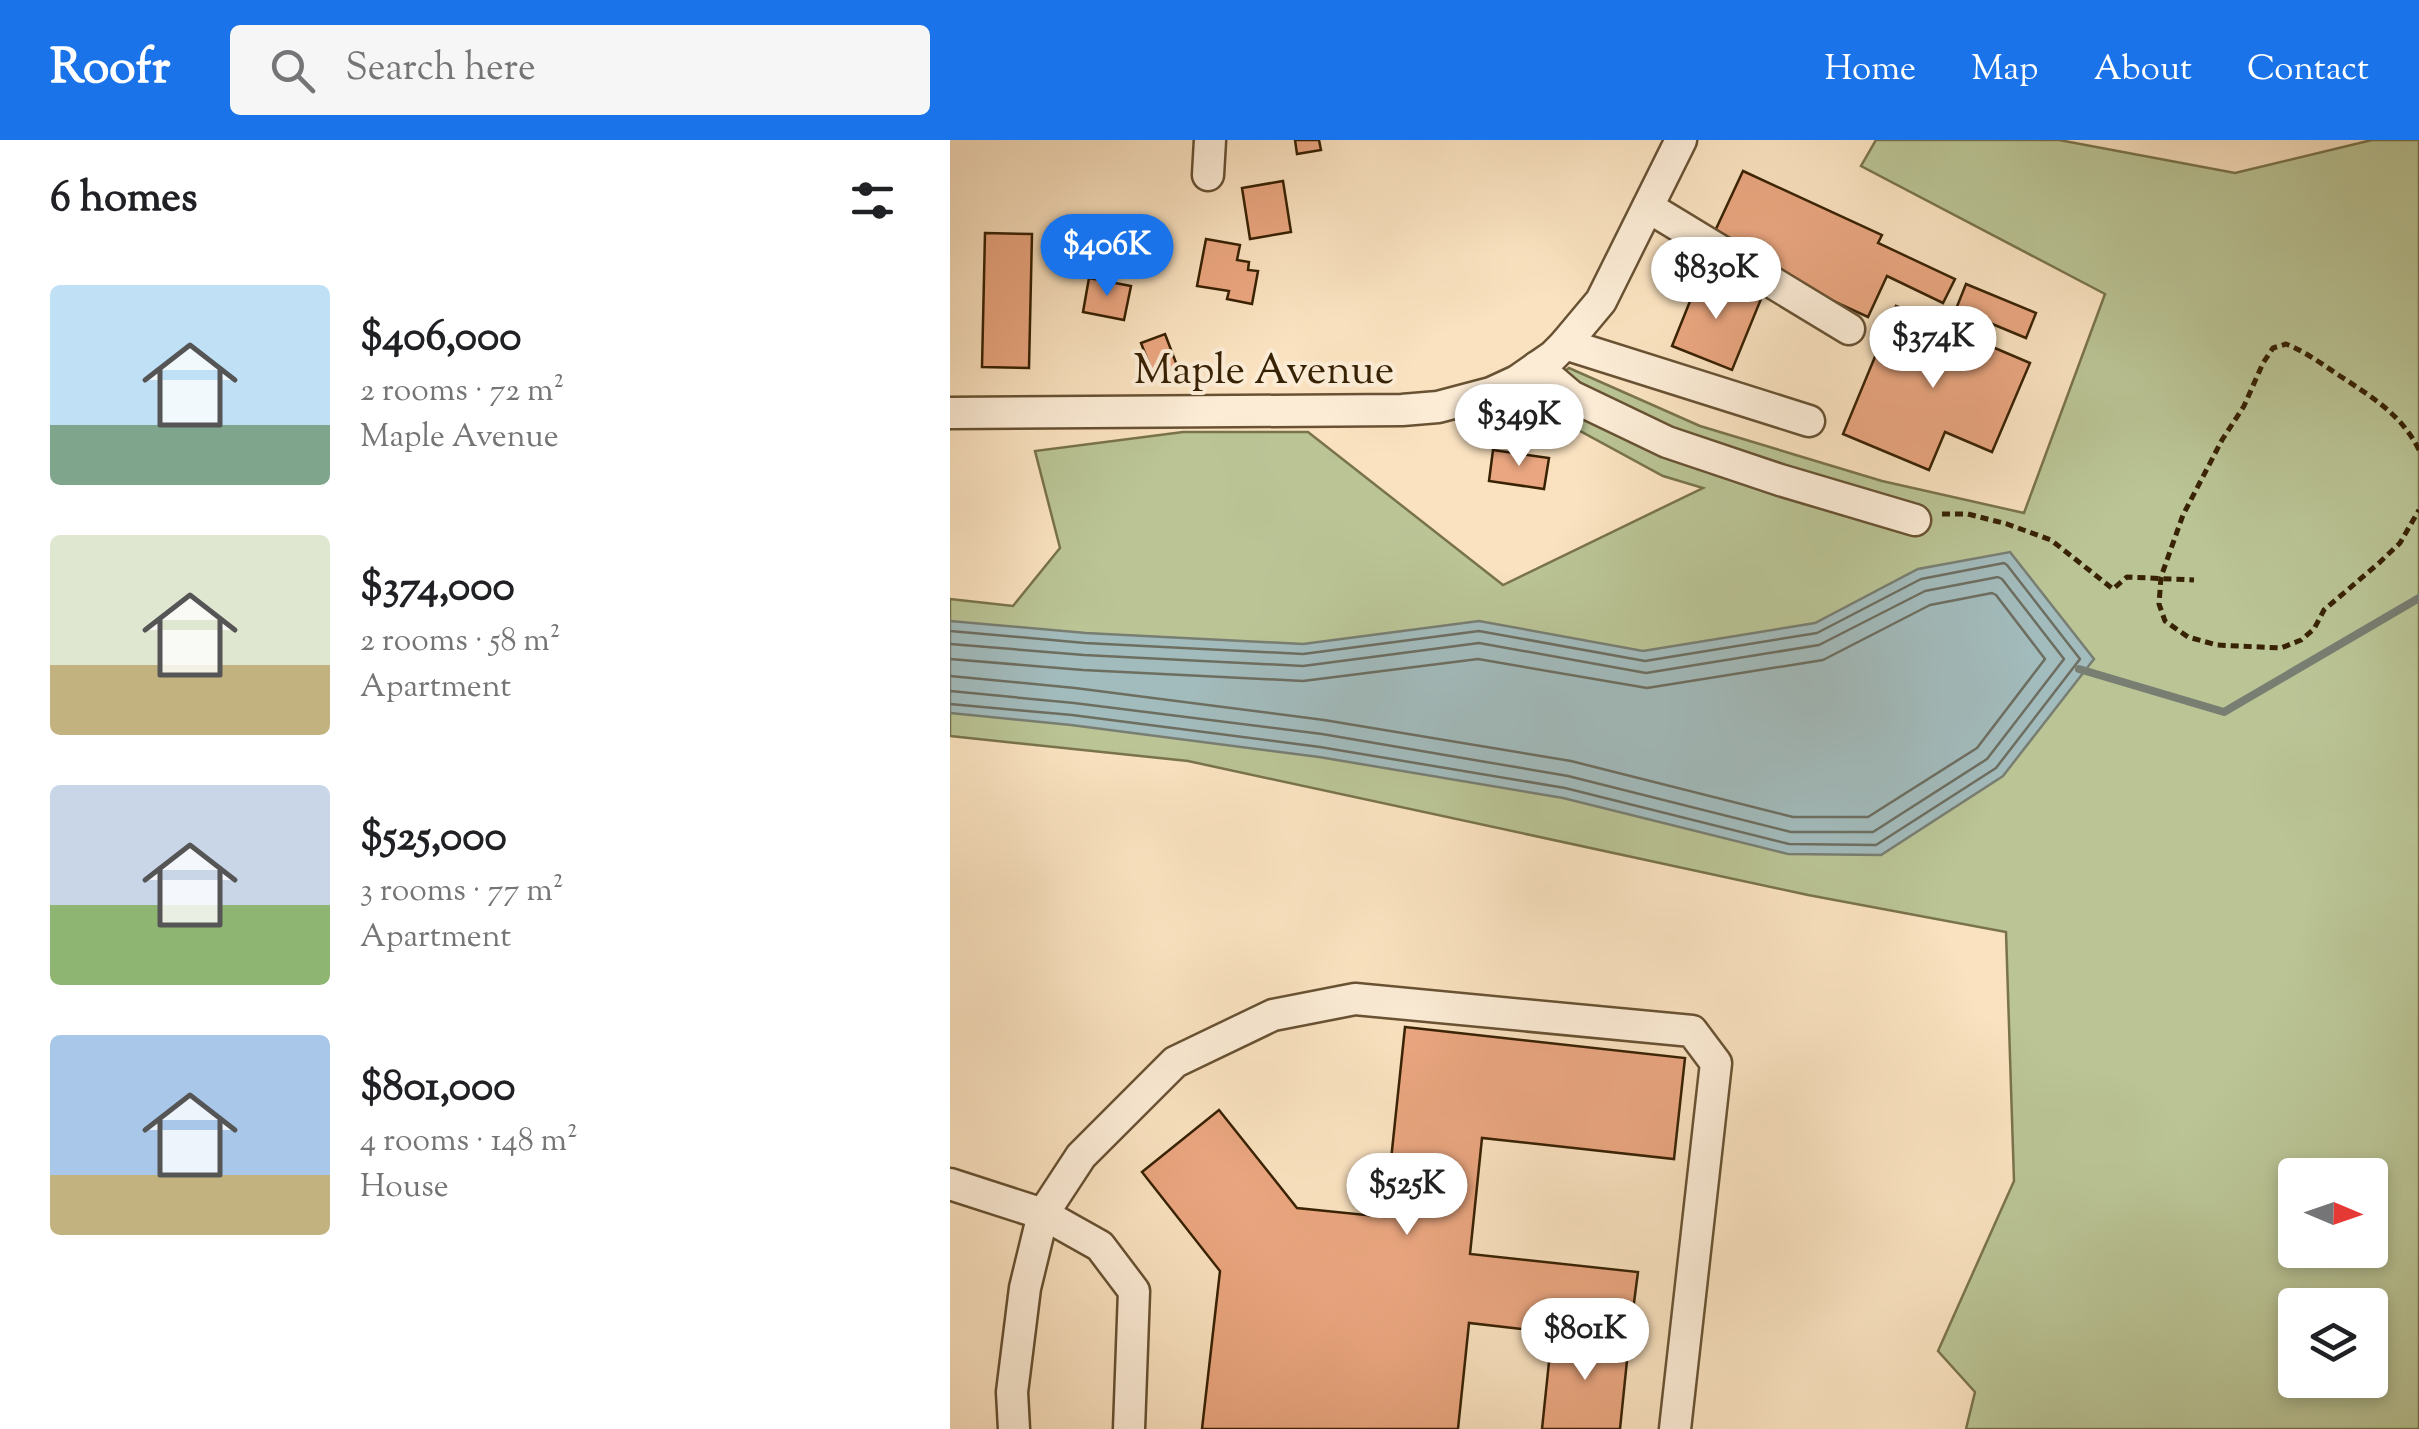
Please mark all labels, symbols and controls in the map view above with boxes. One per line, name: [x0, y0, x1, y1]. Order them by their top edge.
search box: [230, 25, 930, 115]
text: Roofr: [50, 36, 170, 105]
icon: search: [265, 43, 320, 98]
text: Search here: [345, 43, 536, 97]
text: Home: [1824, 45, 1916, 96]
text: Map: [1971, 45, 2039, 96]
text: About: [2094, 45, 2192, 96]
text: Contact: [2247, 45, 2369, 96]
text: 6 homes: [50, 170, 197, 230]
icon: filters: [845, 173, 900, 228]
pin: $406K: [1037, 214, 1177, 299]
text: $406K: [1063, 223, 1151, 269]
pin: $830K: [1646, 237, 1786, 322]
text: $830K: [1673, 246, 1759, 292]
pin: $374K: [1863, 306, 2003, 391]
text: $406,000: [360, 309, 521, 369]
text: $374K: [1891, 315, 1975, 361]
icon: home: [130, 325, 250, 445]
street label: Maple Avenue: [1134, 343, 1394, 403]
text: 2 rooms · 72 m²: [360, 369, 564, 415]
pin: $349K: [1449, 384, 1589, 469]
text: $349K: [1477, 393, 1561, 439]
text: Maple Avenue: [360, 415, 559, 461]
text: $374,000: [360, 559, 515, 619]
icon: home: [130, 575, 250, 695]
text: 2 rooms · 58 m²: [360, 619, 561, 665]
text: Apartment: [360, 665, 511, 711]
text: $525,000: [360, 809, 507, 869]
icon: home: [130, 825, 250, 945]
text: 3 rooms · 77 m²: [360, 869, 564, 915]
text: Apartment: [360, 915, 511, 961]
text: $801,000: [360, 1059, 515, 1119]
icon: home: [130, 1075, 250, 1195]
text: 4 rooms · 148 m²: [360, 1119, 578, 1165]
pin: $525K: [1337, 1153, 1477, 1238]
north arrow: [2278, 1158, 2388, 1268]
map controls: [2278, 1158, 2388, 1398]
text: $525K: [1368, 1162, 1446, 1208]
text: House: [360, 1165, 449, 1211]
button: layers: [2278, 1288, 2388, 1398]
pin: $801K: [1515, 1298, 1655, 1383]
text: $801K: [1543, 1307, 1627, 1353]

